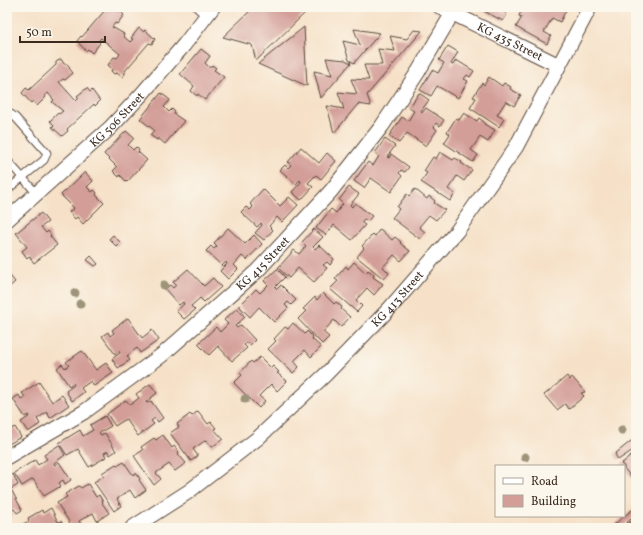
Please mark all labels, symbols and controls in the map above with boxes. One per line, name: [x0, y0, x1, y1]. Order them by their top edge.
scale bar: [20, 18, 105, 44]
street label: KG 435 Street: [474, 19, 545, 65]
text: 50 m: [26, 25, 52, 41]
street label: KG 506 Street: [87, 89, 149, 151]
street label: KG 415 Street: [233, 233, 294, 295]
street label: KG 413 Street: [368, 268, 428, 331]
legend: [495, 465, 625, 517]
text: Road: [531, 474, 558, 490]
text: Building: [531, 494, 576, 510]

